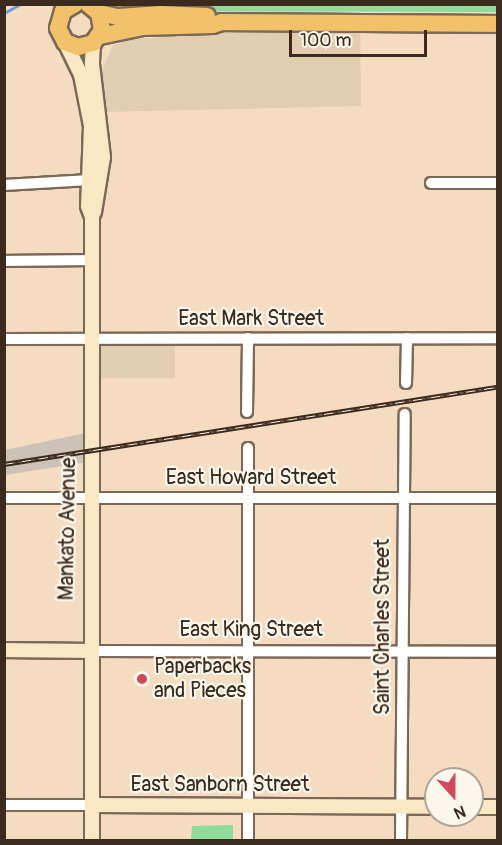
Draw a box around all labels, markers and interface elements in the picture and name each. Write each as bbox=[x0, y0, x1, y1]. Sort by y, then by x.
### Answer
scale bar bbox=[292, 18, 430, 56]
text: 100 m bbox=[300, 29, 352, 52]
street label: East Mark Street bbox=[178, 306, 324, 332]
street label: Mankato Avenue bbox=[54, 457, 82, 601]
street label: East Howard Street bbox=[166, 465, 336, 491]
street label: Saint Charles Street bbox=[370, 539, 396, 715]
street label: East King Street bbox=[179, 617, 323, 643]
place label: Paperbacks and Pieces bbox=[154, 654, 251, 704]
marker: Paperbacks and Pieces bbox=[135, 672, 149, 686]
north arrow bbox=[424, 767, 484, 827]
street label: East Sanborn Street bbox=[131, 772, 309, 798]
text: N bbox=[451, 801, 468, 823]

